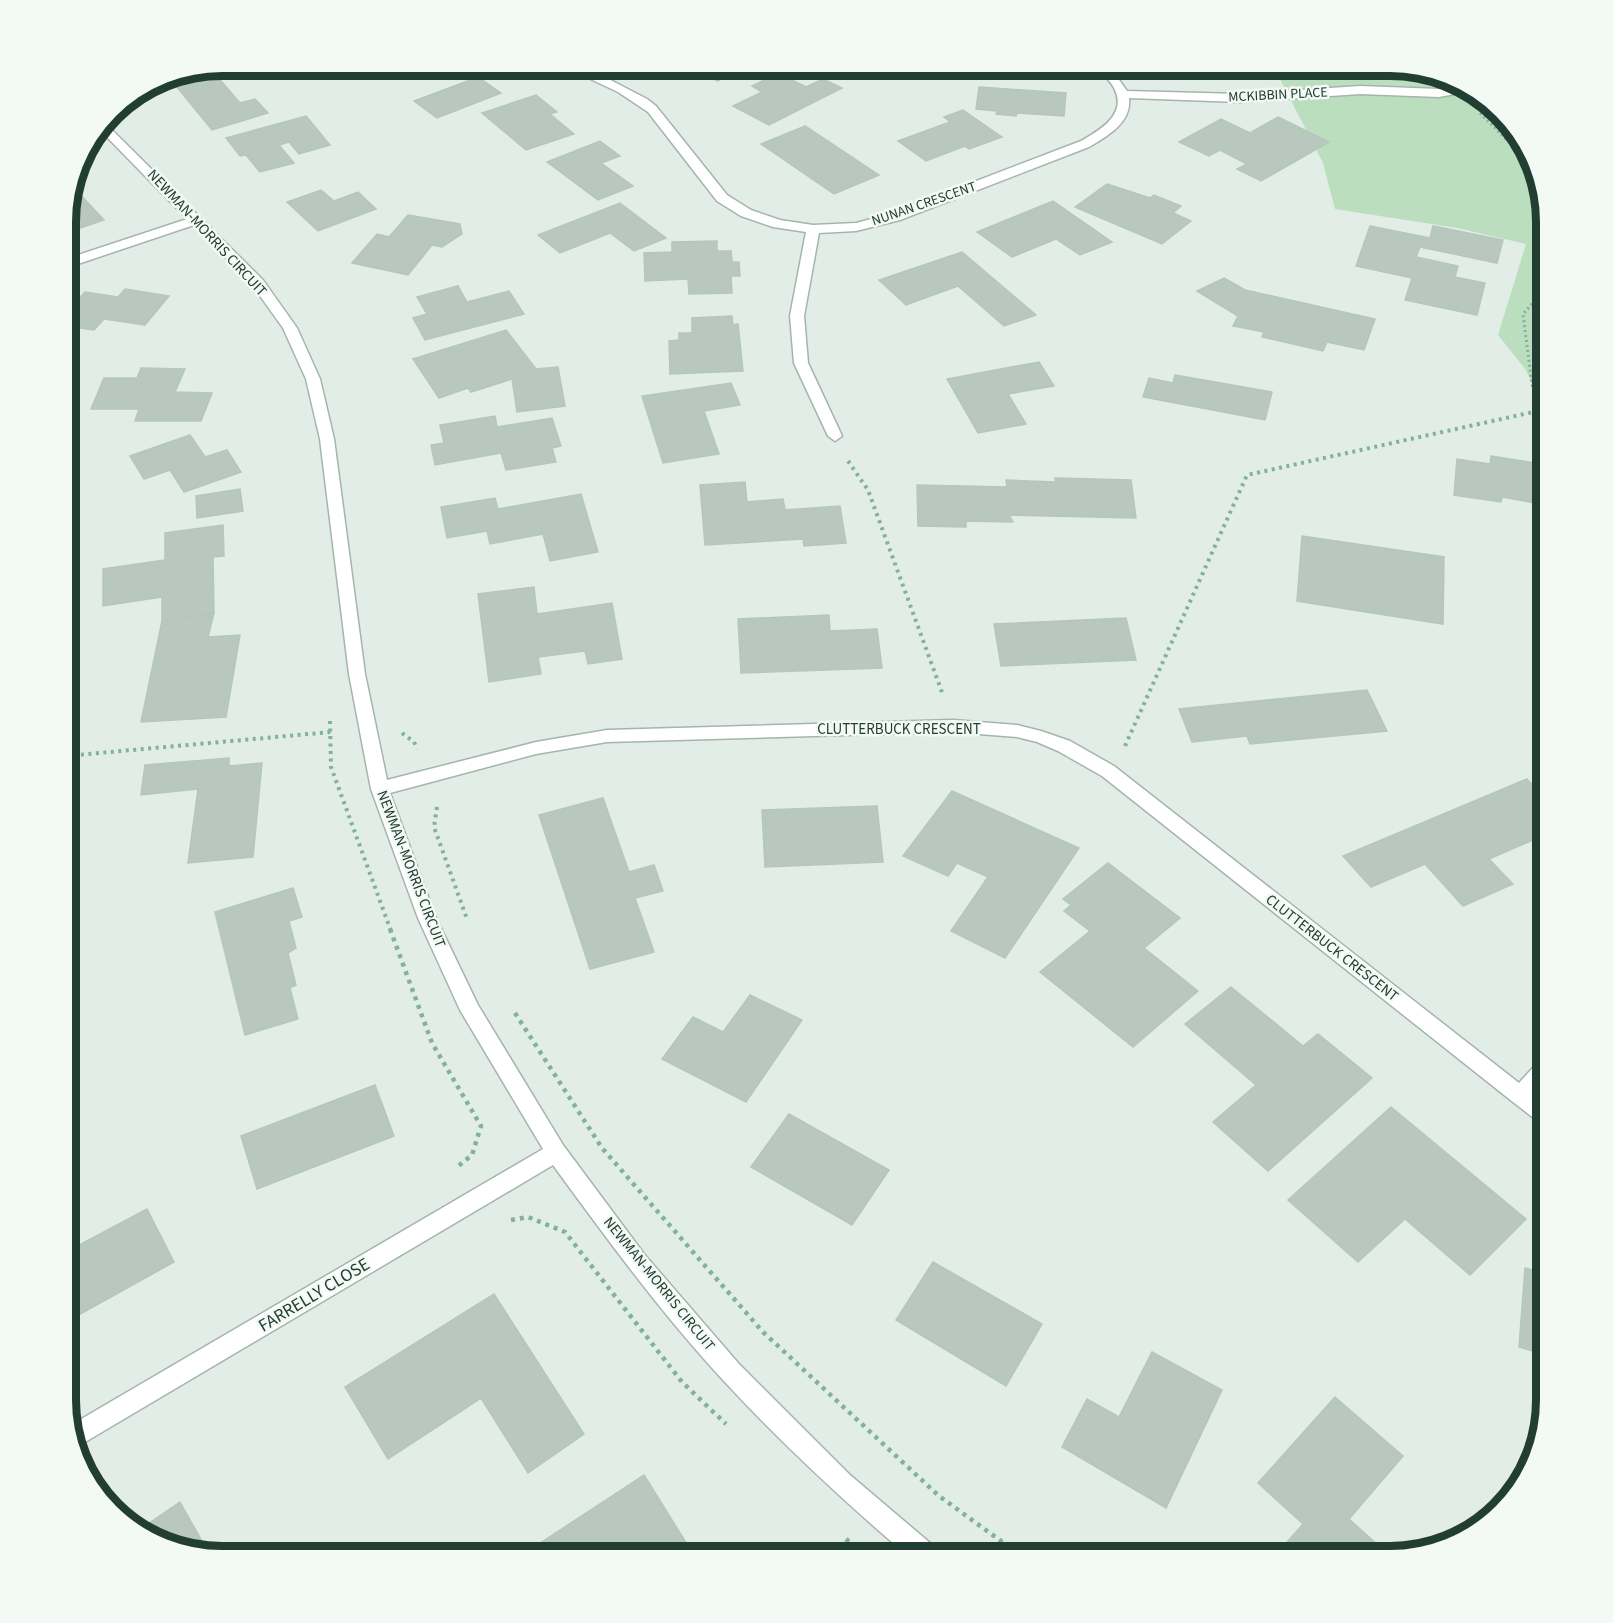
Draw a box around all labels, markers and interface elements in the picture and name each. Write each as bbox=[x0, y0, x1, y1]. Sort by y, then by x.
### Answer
street label: MCKIBBIN PLACE bbox=[1228, 82, 1328, 108]
street label: NEWMAN-MORRIS CIRCUIT bbox=[142, 165, 272, 301]
street label: NUNAN CRESCENT bbox=[869, 177, 979, 231]
street label: CLUTTERBUCK CRESCENT bbox=[817, 719, 981, 740]
street label: NEWMAN-MORRIS CIRCUIT bbox=[371, 787, 451, 951]
street label: CLUTTERBUCK CRESCENT bbox=[1261, 889, 1403, 1007]
street label: NEWMAN-MORRIS CIRCUIT bbox=[598, 1213, 720, 1355]
street label: FARRELLY CLOSE bbox=[254, 1252, 374, 1338]

